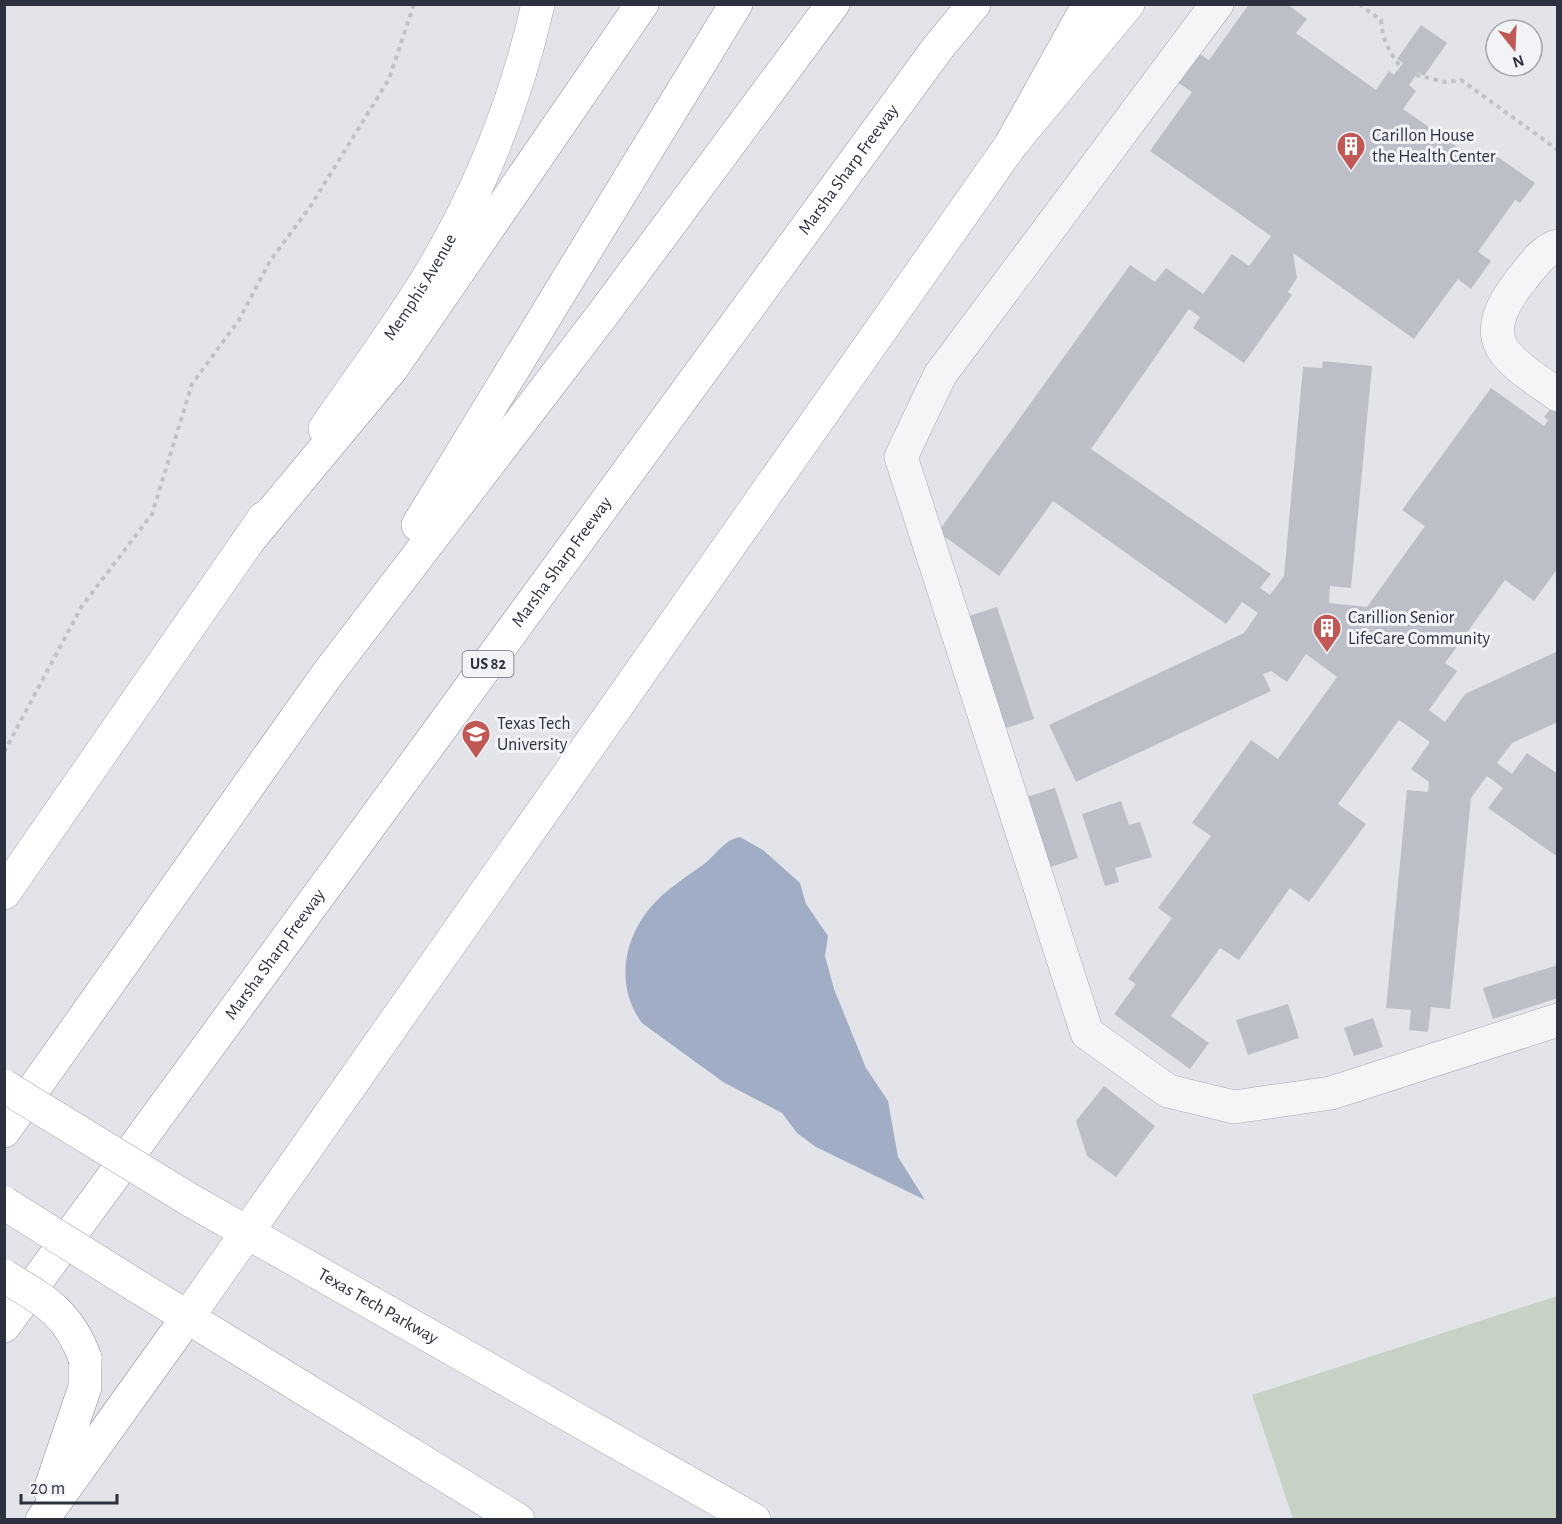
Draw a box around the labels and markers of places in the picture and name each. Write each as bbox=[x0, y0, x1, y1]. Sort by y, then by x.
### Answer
place label: Carillon House the Health Center bbox=[1372, 127, 1496, 166]
building icon: Carillon House the Health Center bbox=[1335, 130, 1367, 172]
place label: Carillion Senior LifeCare Community bbox=[1348, 609, 1490, 648]
building icon: Carillion Senior LifeCare Community bbox=[1311, 612, 1343, 654]
place label: Texas Tech University bbox=[497, 715, 571, 754]
school or university icon: Texas Tech University bbox=[460, 718, 492, 760]

